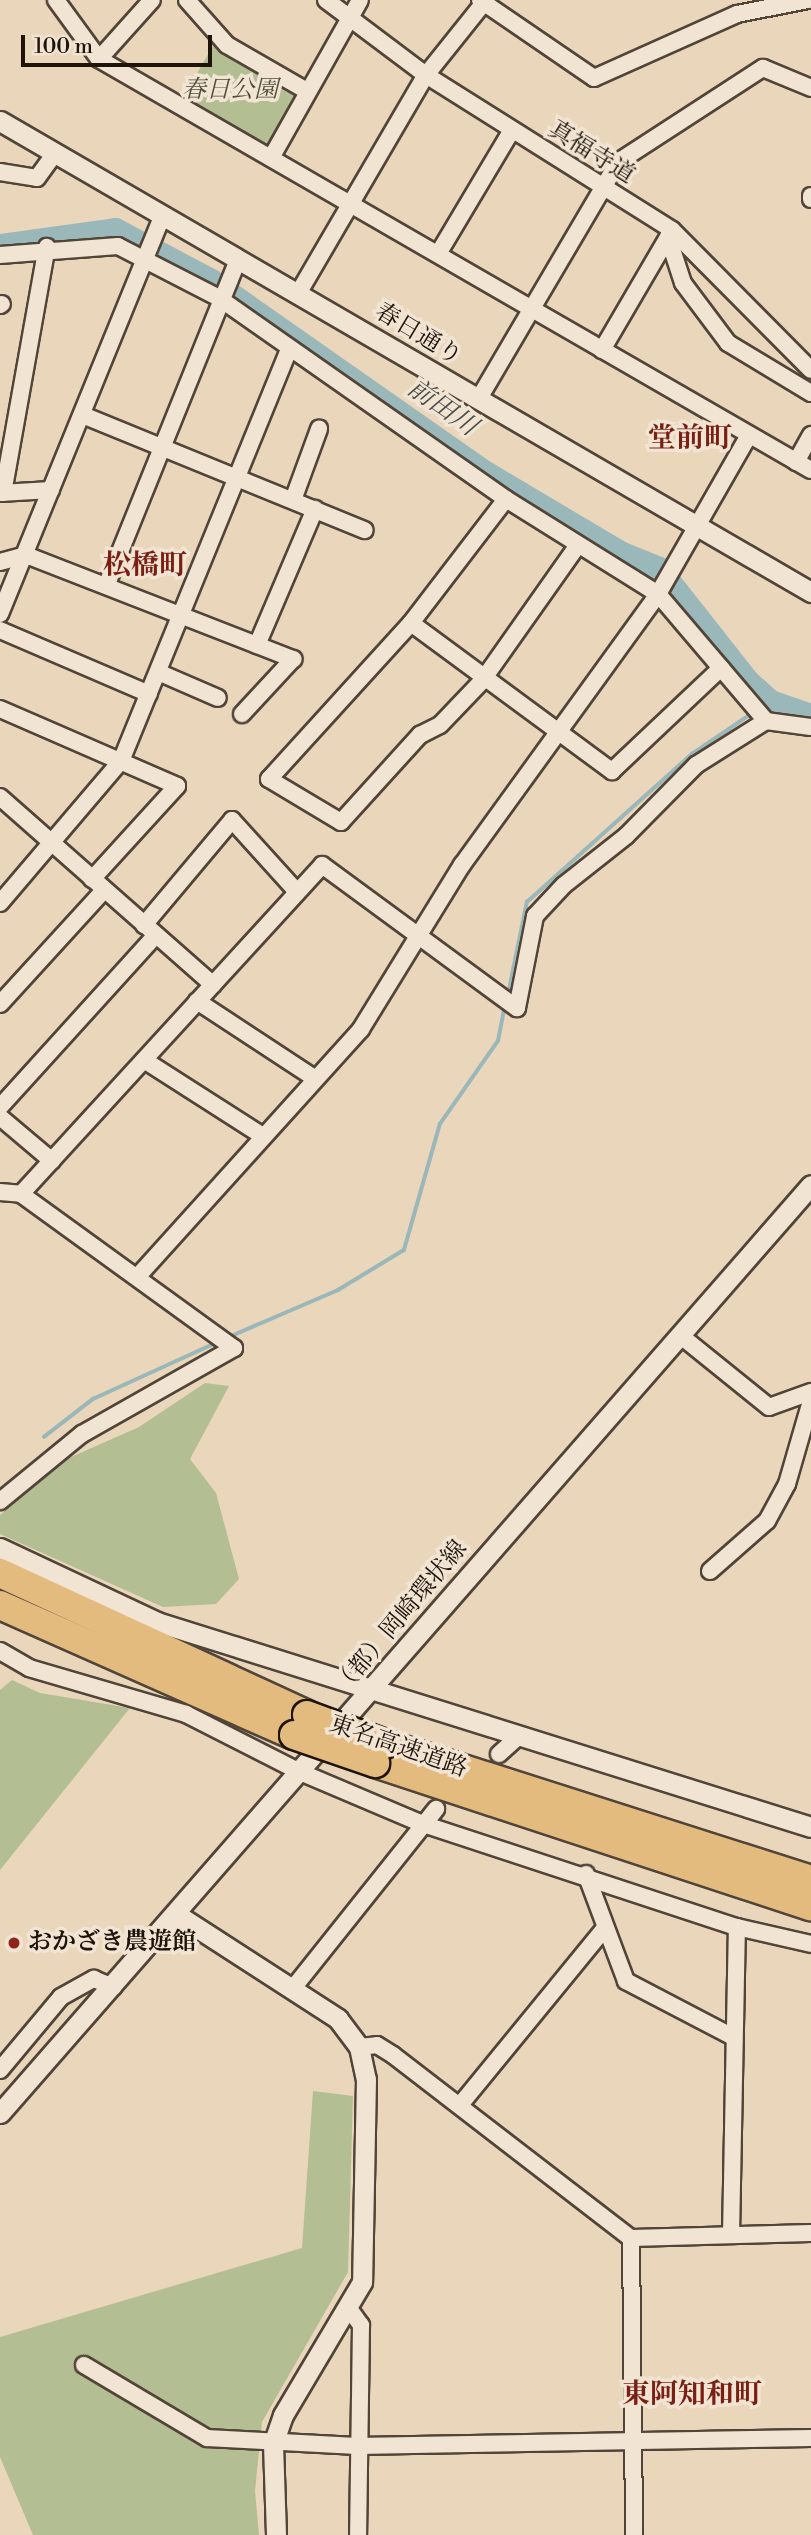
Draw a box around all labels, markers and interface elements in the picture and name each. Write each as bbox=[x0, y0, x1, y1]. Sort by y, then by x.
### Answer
scale bar bbox=[24, 21, 215, 65]
text: 100 m bbox=[34, 34, 93, 60]
park label: 春日公園 bbox=[182, 77, 278, 105]
street label: 真福寺道 bbox=[543, 115, 639, 191]
street label: 春日通り bbox=[369, 298, 467, 372]
water label: 前田川 bbox=[401, 373, 483, 443]
district label: 堂前町 bbox=[648, 422, 732, 456]
district label: 松橋町 bbox=[103, 549, 187, 583]
street label: （都）岡崎環状線 bbox=[328, 1535, 474, 1701]
street label: 東名高速道路 bbox=[325, 1710, 471, 1784]
place label: おかざき農遊館 bbox=[28, 1929, 196, 1957]
marker: おかざき農遊館 bbox=[6, 1935, 22, 1951]
district label: 東阿知和町 bbox=[622, 2378, 762, 2412]

